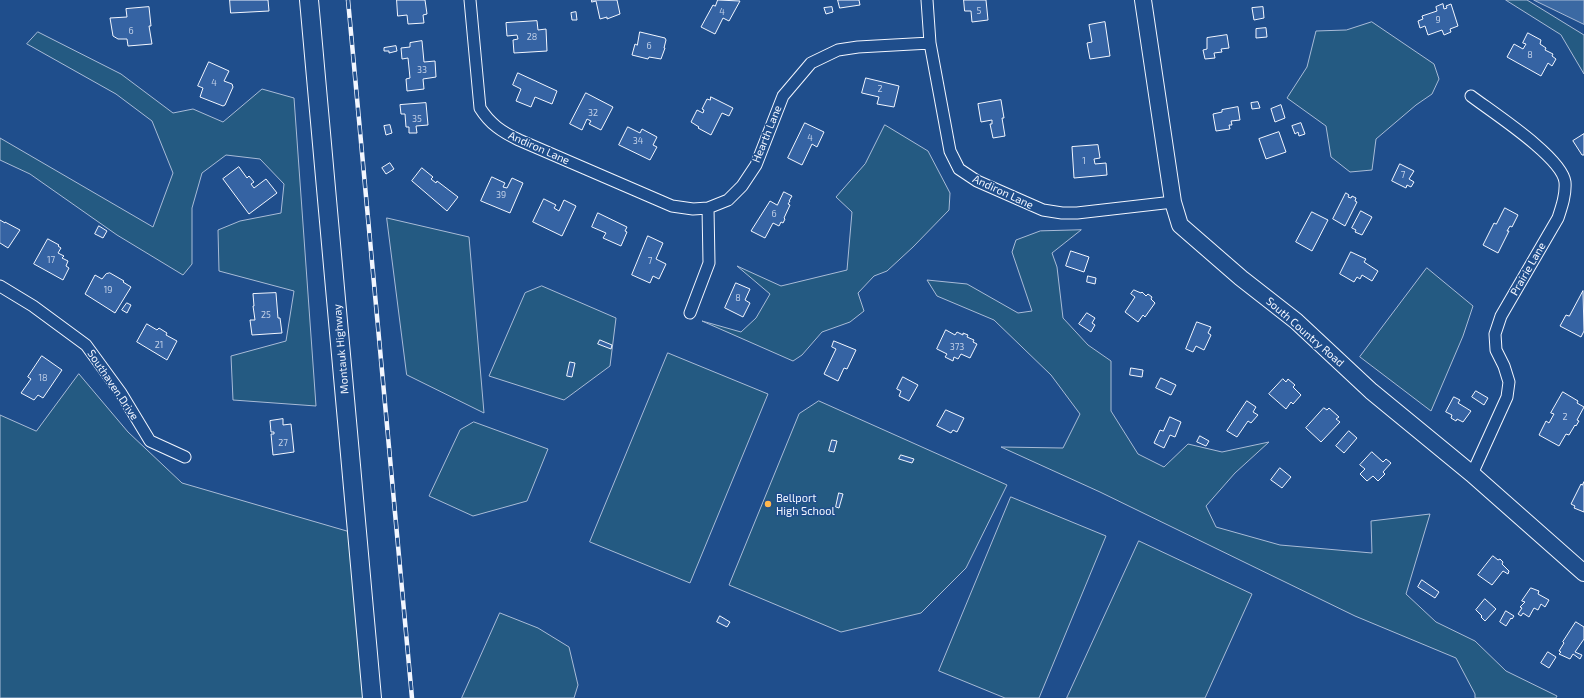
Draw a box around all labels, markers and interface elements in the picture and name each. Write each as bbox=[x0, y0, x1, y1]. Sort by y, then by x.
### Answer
house number: 5 bbox=[977, 6, 981, 16]
house number: 4 bbox=[719, 7, 725, 17]
house number: 9 bbox=[1435, 15, 1441, 25]
house number: 6 bbox=[128, 26, 134, 36]
house number: 28 bbox=[527, 32, 537, 42]
house number: 6 bbox=[646, 41, 652, 51]
house number: 8 bbox=[1527, 50, 1533, 60]
house number: 33 bbox=[417, 65, 427, 75]
house number: 4 bbox=[211, 78, 217, 88]
house number: 2 bbox=[877, 84, 883, 94]
street label: Hearth Lane bbox=[750, 103, 784, 165]
house number: 32 bbox=[588, 108, 598, 118]
house number: 35 bbox=[412, 114, 422, 124]
street label: Andiron Lane bbox=[506, 129, 572, 167]
house number: 4 bbox=[807, 133, 813, 143]
house number: 34 bbox=[633, 136, 643, 146]
house number: 1 bbox=[1082, 156, 1086, 166]
house number: 7 bbox=[1401, 170, 1405, 180]
street label: Andiron Lane bbox=[970, 172, 1036, 212]
house number: 39 bbox=[496, 190, 506, 200]
house number: 6 bbox=[771, 209, 777, 219]
street label: Prairie Lane bbox=[1507, 240, 1549, 298]
house number: 17 bbox=[47, 255, 55, 265]
house number: 7 bbox=[648, 256, 652, 266]
house number: 19 bbox=[104, 285, 112, 295]
house number: 8 bbox=[735, 293, 741, 303]
street label: South Country Road bbox=[1263, 295, 1347, 369]
street label: Montauk Highway bbox=[330, 303, 352, 395]
house number: 25 bbox=[261, 310, 271, 320]
house number: 21 bbox=[155, 340, 163, 350]
house number: 373 bbox=[950, 342, 964, 352]
street label: Southaven Drive bbox=[85, 347, 141, 423]
house number: 18 bbox=[38, 373, 48, 383]
house number: 2 bbox=[1562, 412, 1568, 422]
house number: 27 bbox=[278, 438, 288, 448]
place label: Bellport High School bbox=[776, 491, 835, 517]
marker: Bellport High School bbox=[763, 499, 773, 509]

